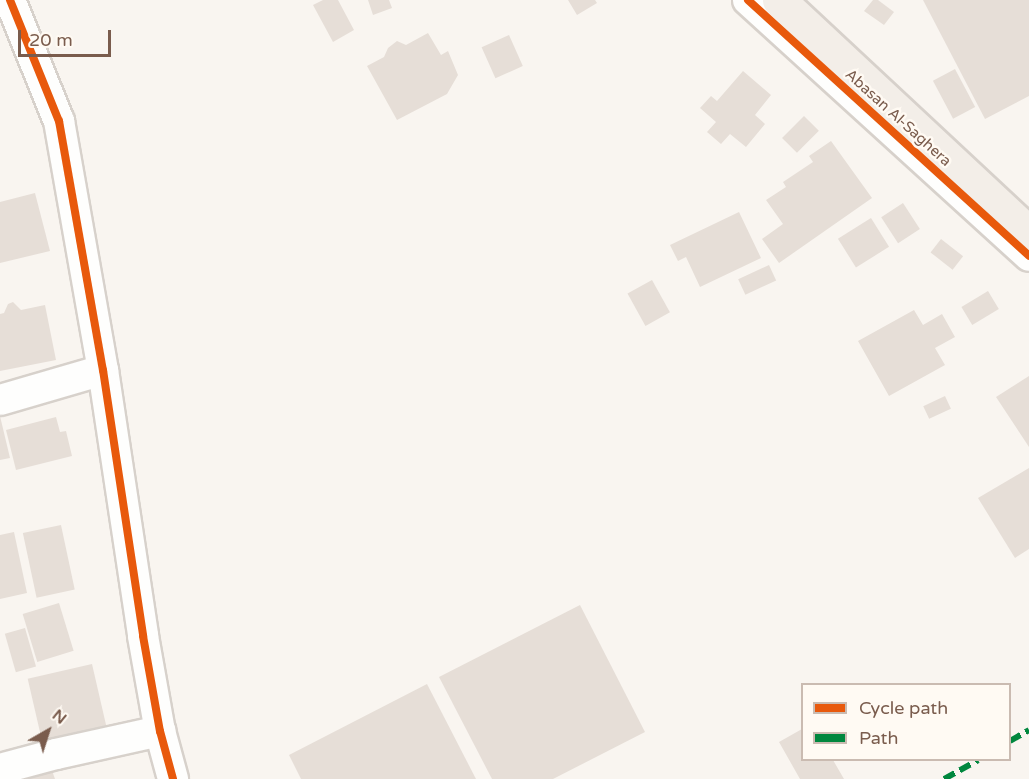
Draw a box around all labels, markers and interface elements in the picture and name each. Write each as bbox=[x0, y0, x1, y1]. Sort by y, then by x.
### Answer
scale bar bbox=[21, 18, 114, 56]
text: 20 m bbox=[29, 29, 73, 51]
street label: Abasan Al-Saghera bbox=[841, 66, 955, 170]
legend bbox=[801, 683, 1011, 761]
text: Cycle path bbox=[859, 697, 948, 719]
north arrow bbox=[18, 701, 78, 761]
text: N bbox=[48, 705, 71, 729]
text: Path bbox=[859, 727, 898, 749]

